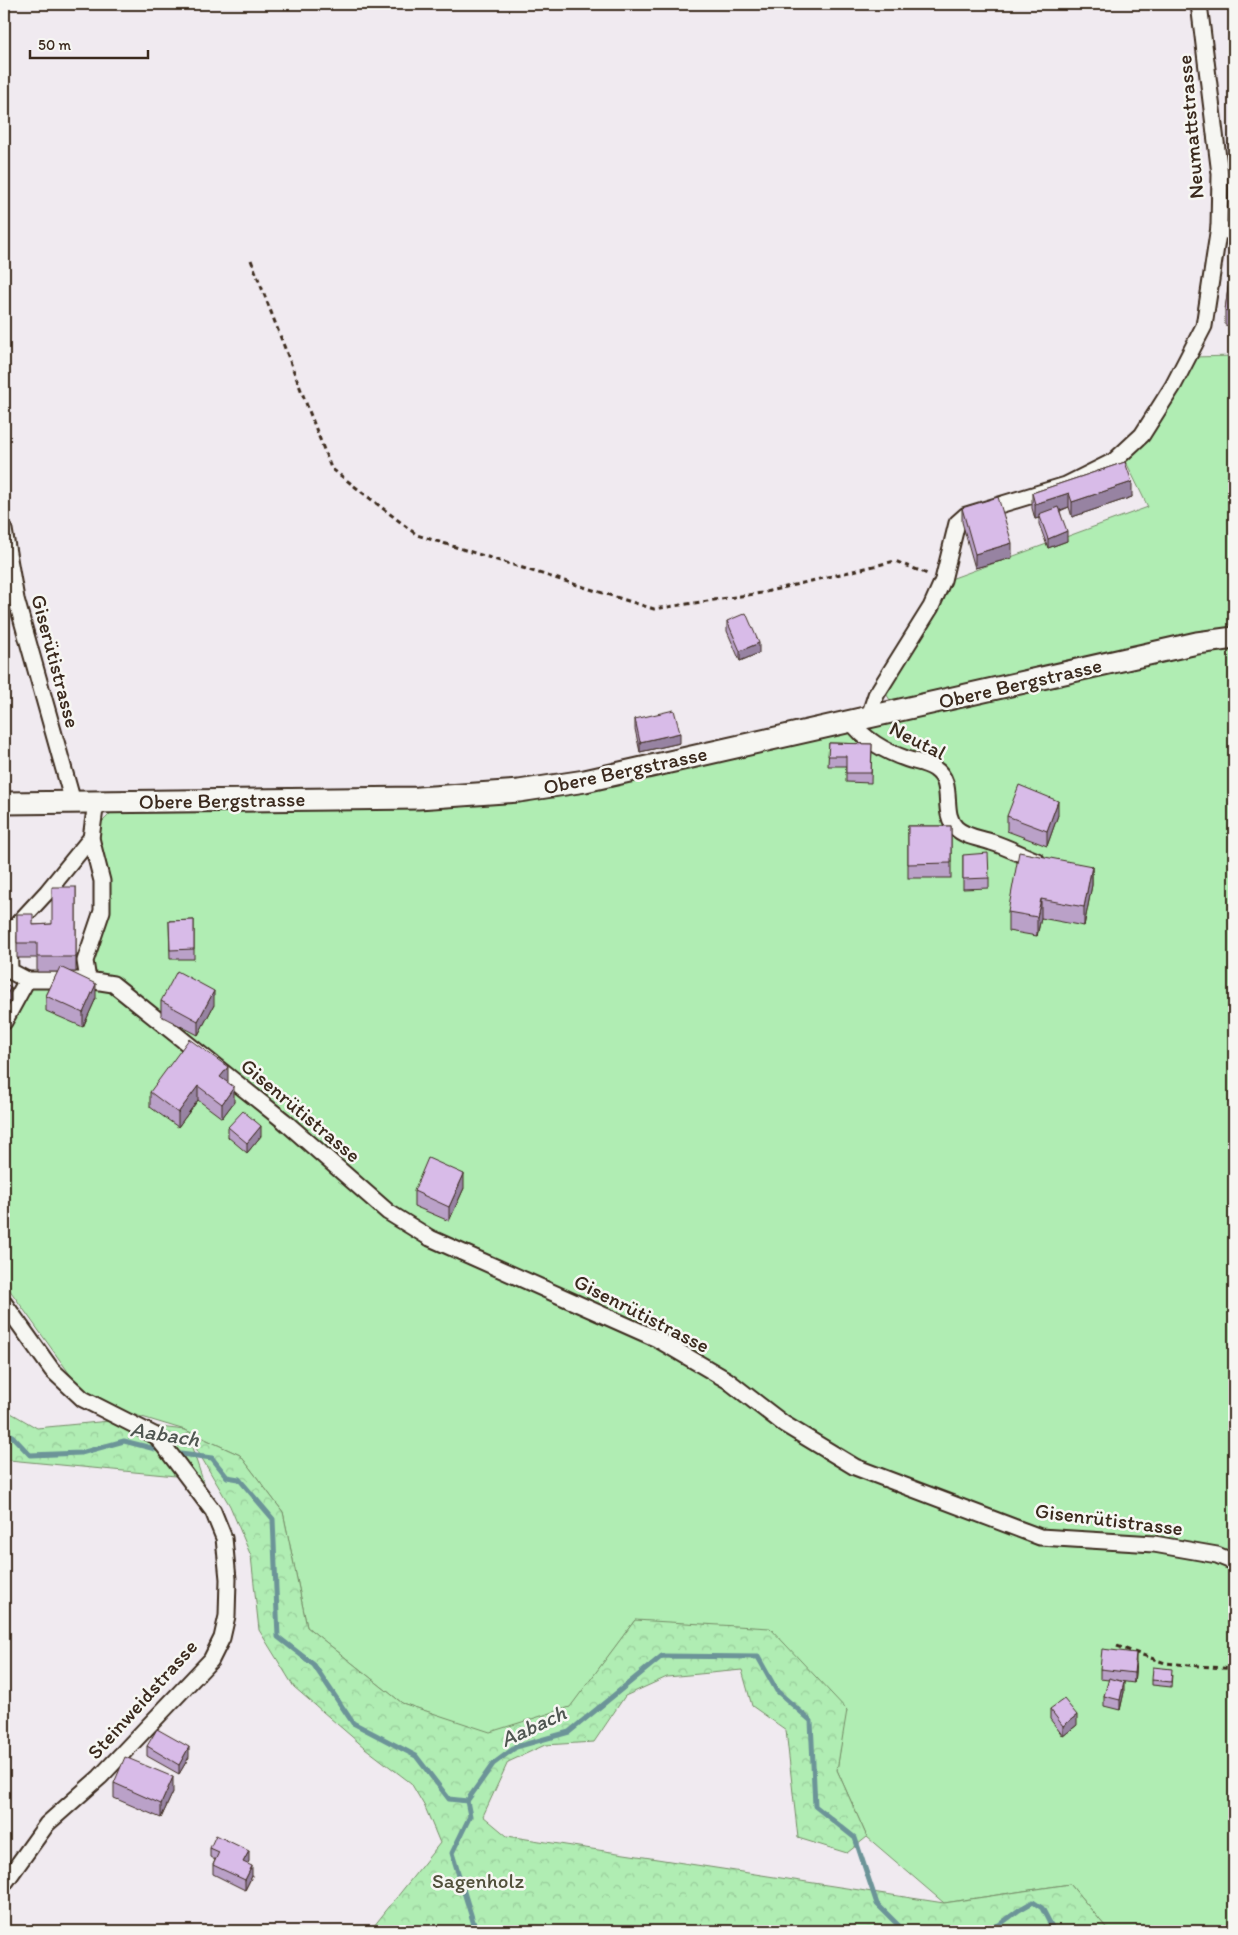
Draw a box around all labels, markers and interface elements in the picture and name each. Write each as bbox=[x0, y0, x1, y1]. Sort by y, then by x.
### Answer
scale bar bbox=[30, 28, 148, 60]
text: 50 m bbox=[38, 36, 71, 54]
street label: Neumattstrasse bbox=[1171, 54, 1209, 200]
street label: Giserütistrasse bbox=[26, 592, 86, 730]
street label: Obere Bergstrasse bbox=[936, 652, 1104, 714]
street label: Neutal bbox=[885, 715, 951, 765]
street label: Obere Bergstrasse bbox=[541, 740, 709, 800]
street label: Obere Bergstrasse bbox=[138, 786, 306, 814]
street label: Gisenrütistrasse bbox=[236, 1053, 366, 1167]
street label: Gisenrütistrasse bbox=[570, 1268, 714, 1358]
water label: Aabach bbox=[129, 1415, 202, 1453]
street label: Gisenrütistrasse bbox=[1034, 1498, 1184, 1540]
street label: Steinweidstrasse bbox=[82, 1634, 202, 1764]
water label: Aabach bbox=[496, 1699, 570, 1753]
park label: Sagenholz bbox=[432, 1868, 524, 1893]

